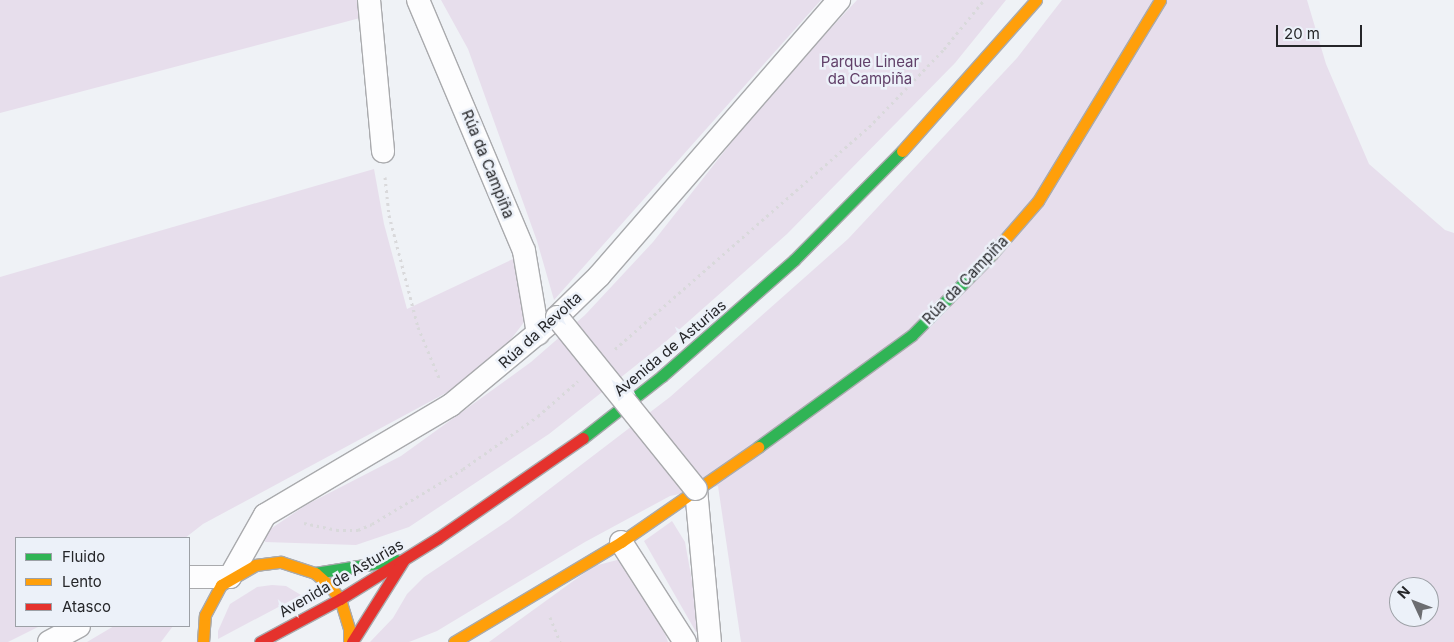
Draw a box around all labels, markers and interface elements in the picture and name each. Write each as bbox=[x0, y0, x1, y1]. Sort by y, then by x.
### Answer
scale bar bbox=[1279, 15, 1365, 47]
text: 20 m bbox=[1284, 24, 1320, 43]
park label: Parque Linear da Campiña bbox=[821, 52, 919, 87]
street label: Rúa da Campiña bbox=[458, 107, 518, 221]
street label: Rúa da Campiña bbox=[918, 232, 1012, 328]
street label: Rúa da Revolta bbox=[495, 288, 585, 372]
street label: Avenida de Asturias bbox=[610, 296, 730, 400]
street label: Avenida de Asturias bbox=[276, 535, 406, 621]
legend bbox=[15, 537, 190, 627]
text: Fluido bbox=[62, 547, 105, 566]
text: Lento bbox=[62, 572, 102, 591]
north arrow bbox=[1389, 577, 1439, 627]
text: N bbox=[1394, 582, 1413, 602]
text: Atasco bbox=[62, 597, 111, 616]

